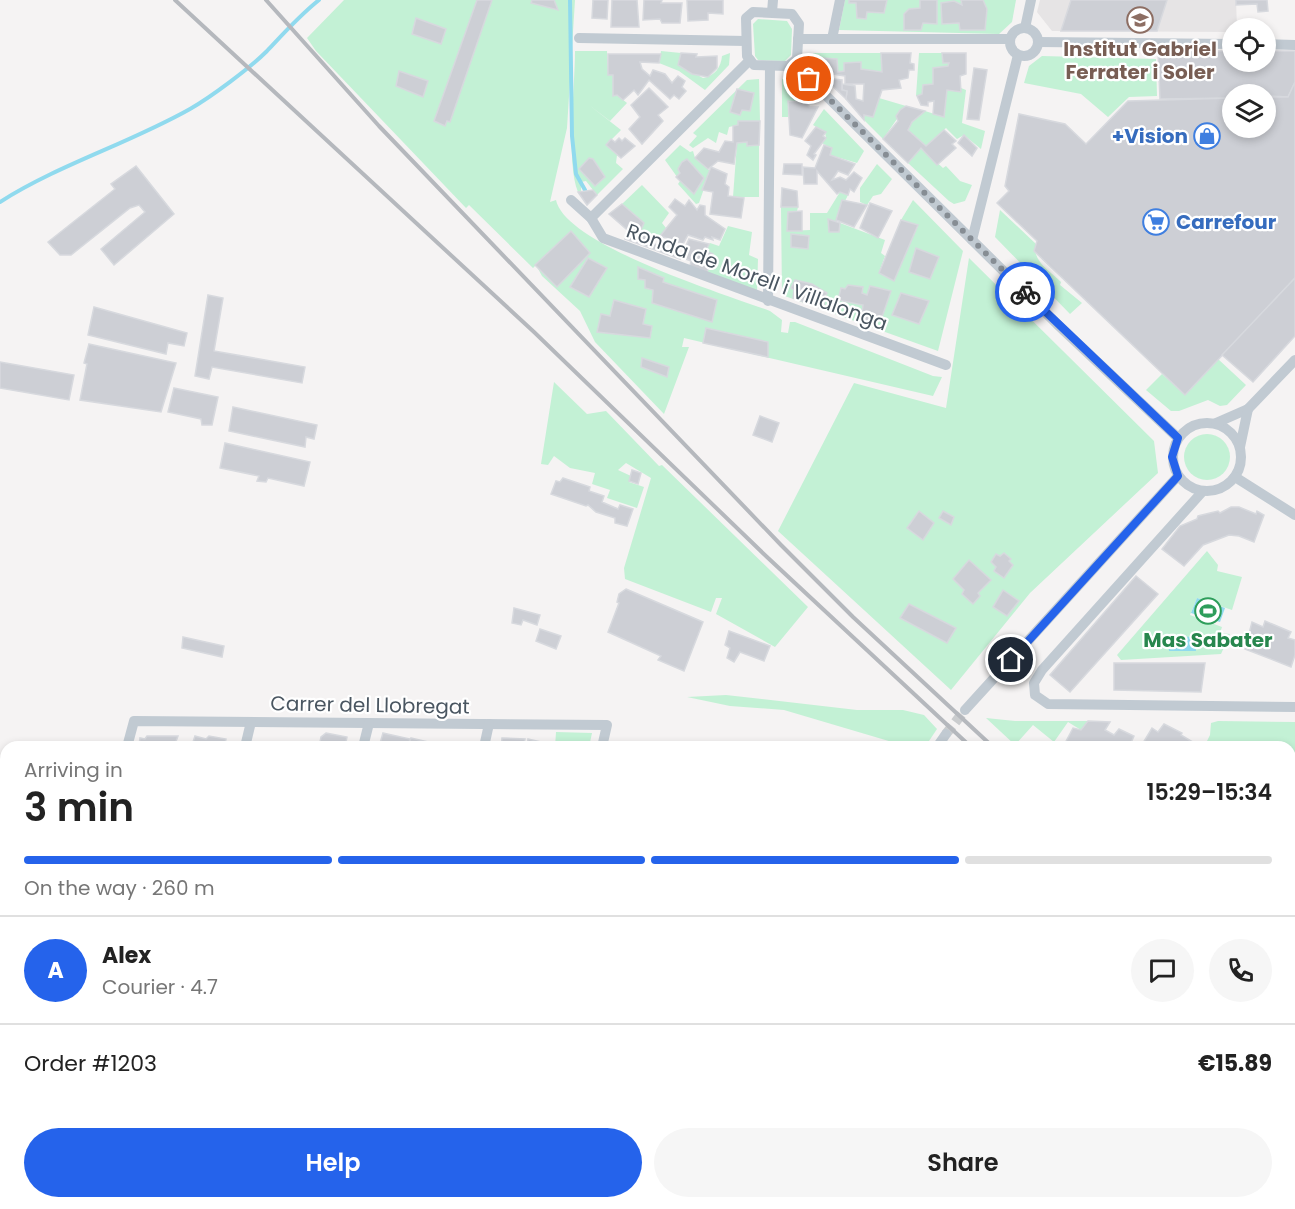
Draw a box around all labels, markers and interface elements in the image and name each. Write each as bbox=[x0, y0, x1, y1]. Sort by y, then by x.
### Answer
school or university icon: Institut Gabriel Ferrater i Soler bbox=[1125, 5, 1155, 35]
map controls bbox=[1222, 18, 1276, 138]
button: locate bbox=[1222, 18, 1276, 72]
place label: Institut Gabriel Ferrater i Soler bbox=[1063, 35, 1217, 86]
pin bbox=[783, 53, 834, 104]
icon: bag bbox=[792, 62, 825, 95]
button: layers bbox=[1222, 84, 1276, 138]
shop icon: +Vision bbox=[1192, 121, 1222, 151]
place label: +Vision bbox=[1112, 122, 1188, 150]
supermarket icon: Carrefour bbox=[1141, 207, 1171, 237]
place label: Carrefour bbox=[1176, 208, 1277, 236]
street label: Ronda de Morell i Villalonga bbox=[622, 217, 892, 337]
courier bbox=[995, 262, 1055, 322]
icon: bike bbox=[1009, 276, 1042, 309]
sports icon: Mas Sabater bbox=[1193, 596, 1223, 626]
place label: Mas Sabater bbox=[1143, 626, 1273, 654]
pin bbox=[985, 634, 1036, 685]
icon: home bbox=[994, 643, 1027, 676]
street label: Carrer del Llobregat bbox=[270, 689, 470, 721]
text: Arriving in bbox=[24, 756, 123, 784]
text: 15:29–15:34 bbox=[1147, 777, 1272, 808]
text: 3 min bbox=[24, 780, 134, 835]
text: On the way · 260 m bbox=[24, 874, 214, 902]
button: chat bbox=[1131, 939, 1194, 1002]
button: phone bbox=[1209, 939, 1272, 1002]
text: Alex bbox=[102, 940, 151, 971]
text: A bbox=[47, 955, 64, 986]
text: Courier · 4.7 bbox=[102, 973, 218, 1001]
text: Order #1203 bbox=[24, 1048, 157, 1079]
text: €15.89 bbox=[1198, 1048, 1272, 1079]
button: Help bbox=[24, 1128, 642, 1197]
button: Share bbox=[654, 1128, 1272, 1197]

